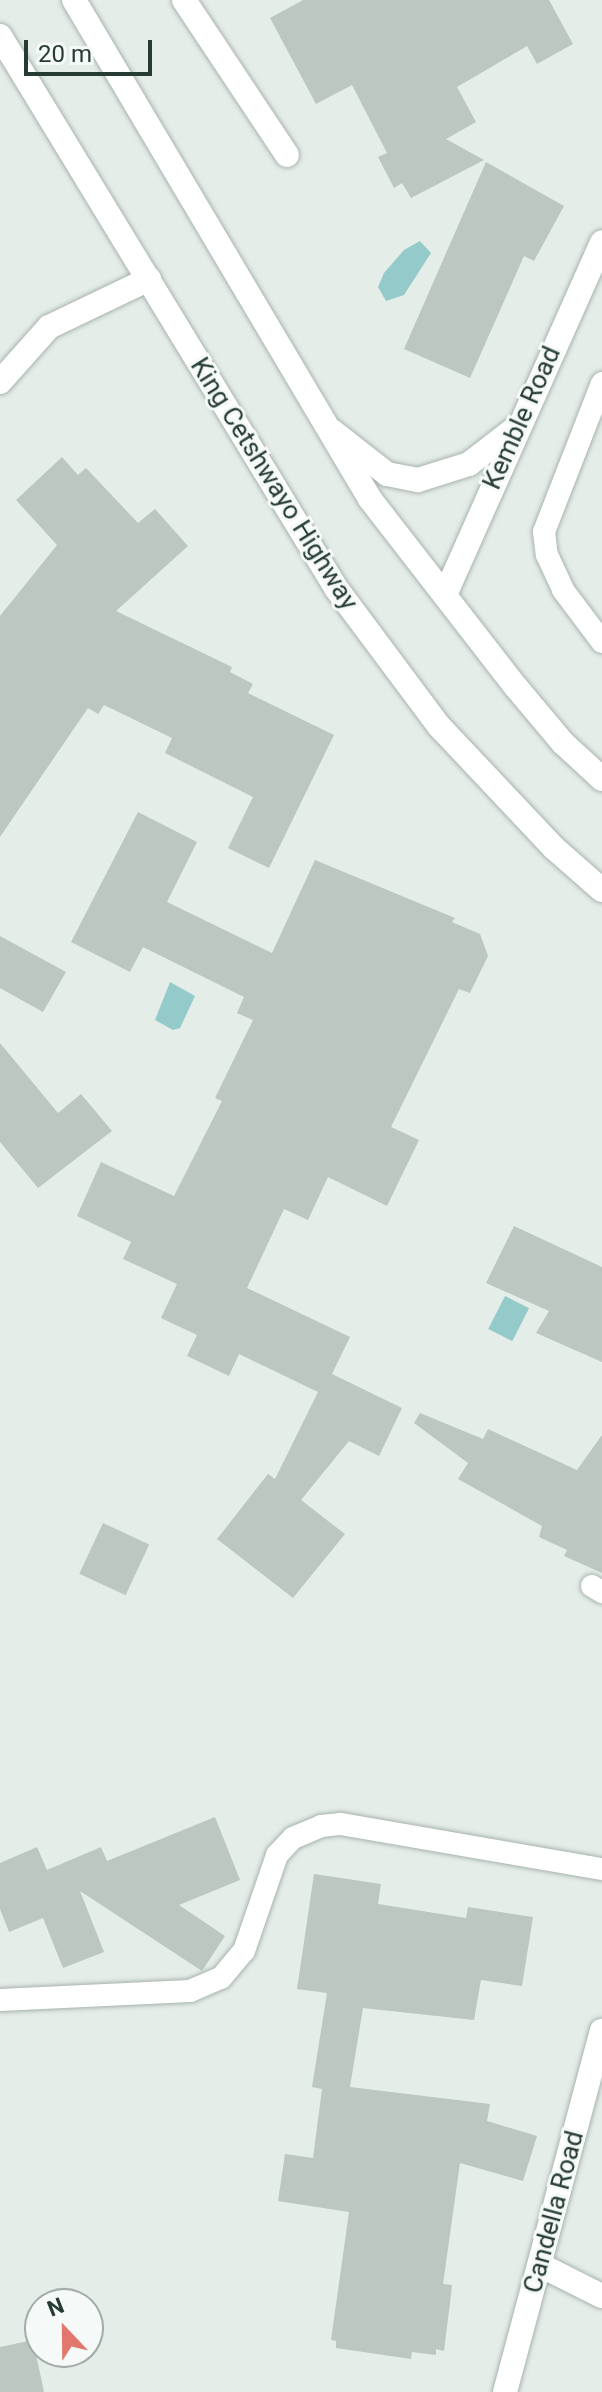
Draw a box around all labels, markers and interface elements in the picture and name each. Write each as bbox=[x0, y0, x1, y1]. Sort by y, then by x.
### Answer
scale bar bbox=[28, 24, 156, 74]
text: 20 m bbox=[38, 40, 92, 68]
street label: Kemble Road bbox=[477, 342, 567, 494]
street label: King Cetshwayo Highway bbox=[184, 352, 364, 616]
street label: Candella Road bbox=[517, 2127, 591, 2297]
north arrow bbox=[24, 2288, 104, 2368]
text: N bbox=[44, 2293, 67, 2322]

